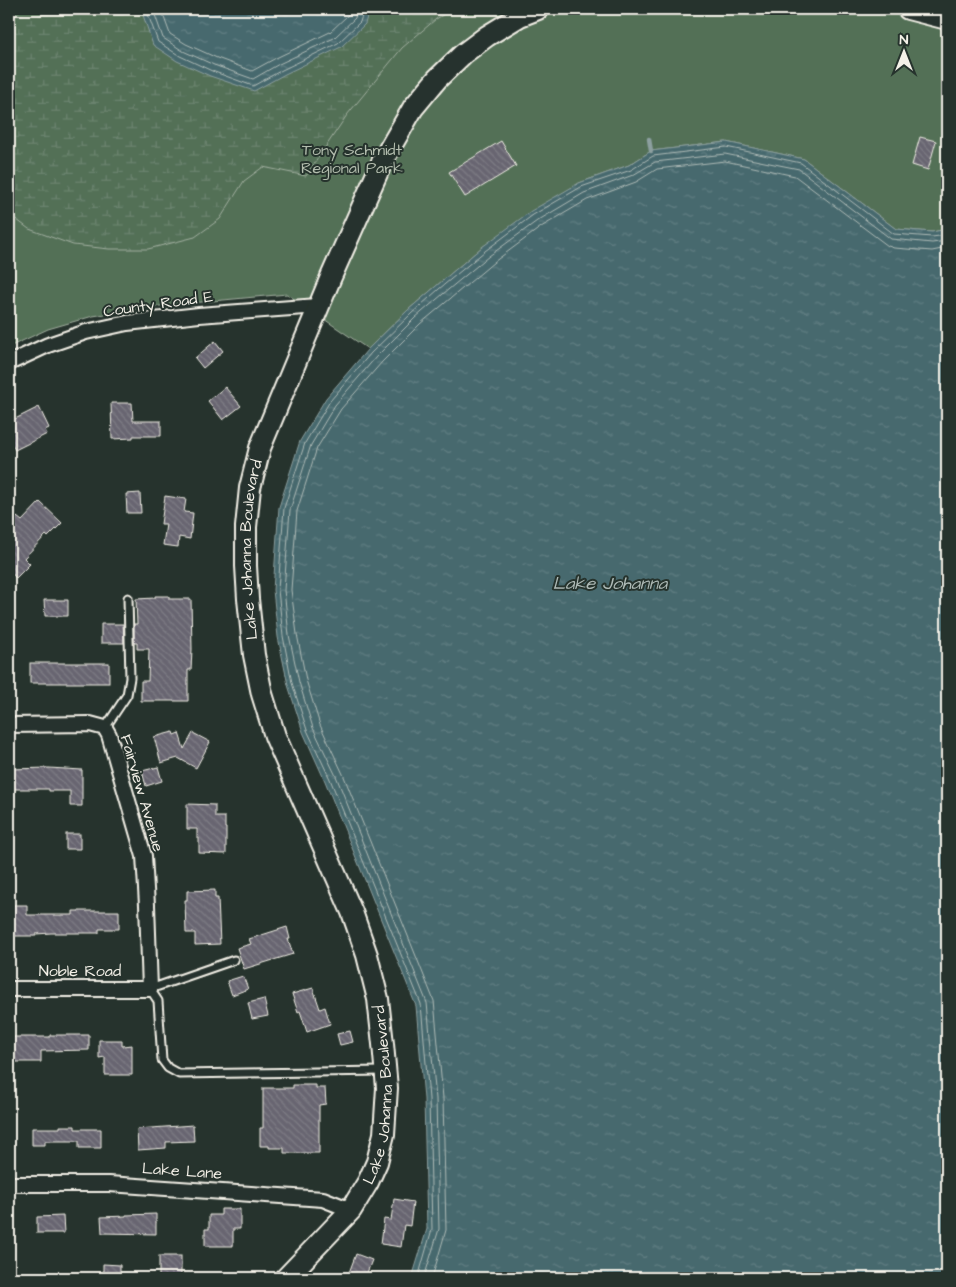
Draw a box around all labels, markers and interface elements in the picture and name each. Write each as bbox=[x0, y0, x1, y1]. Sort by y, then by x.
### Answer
north arrow bbox=[878, 28, 928, 78]
text: N bbox=[900, 30, 909, 50]
park label: Tony Schmidt Regional Park bbox=[301, 139, 403, 180]
street label: County Road E bbox=[102, 285, 215, 324]
street label: Lake Johanna Boulevard bbox=[235, 457, 268, 641]
water label: Lake Johanna bbox=[553, 571, 668, 596]
street label: Fairview Avenue bbox=[115, 732, 169, 855]
street label: Noble Road bbox=[39, 960, 121, 982]
street label: Lake Johanna Boulevard bbox=[357, 1004, 398, 1188]
street label: Lake Lane bbox=[141, 1157, 223, 1185]

